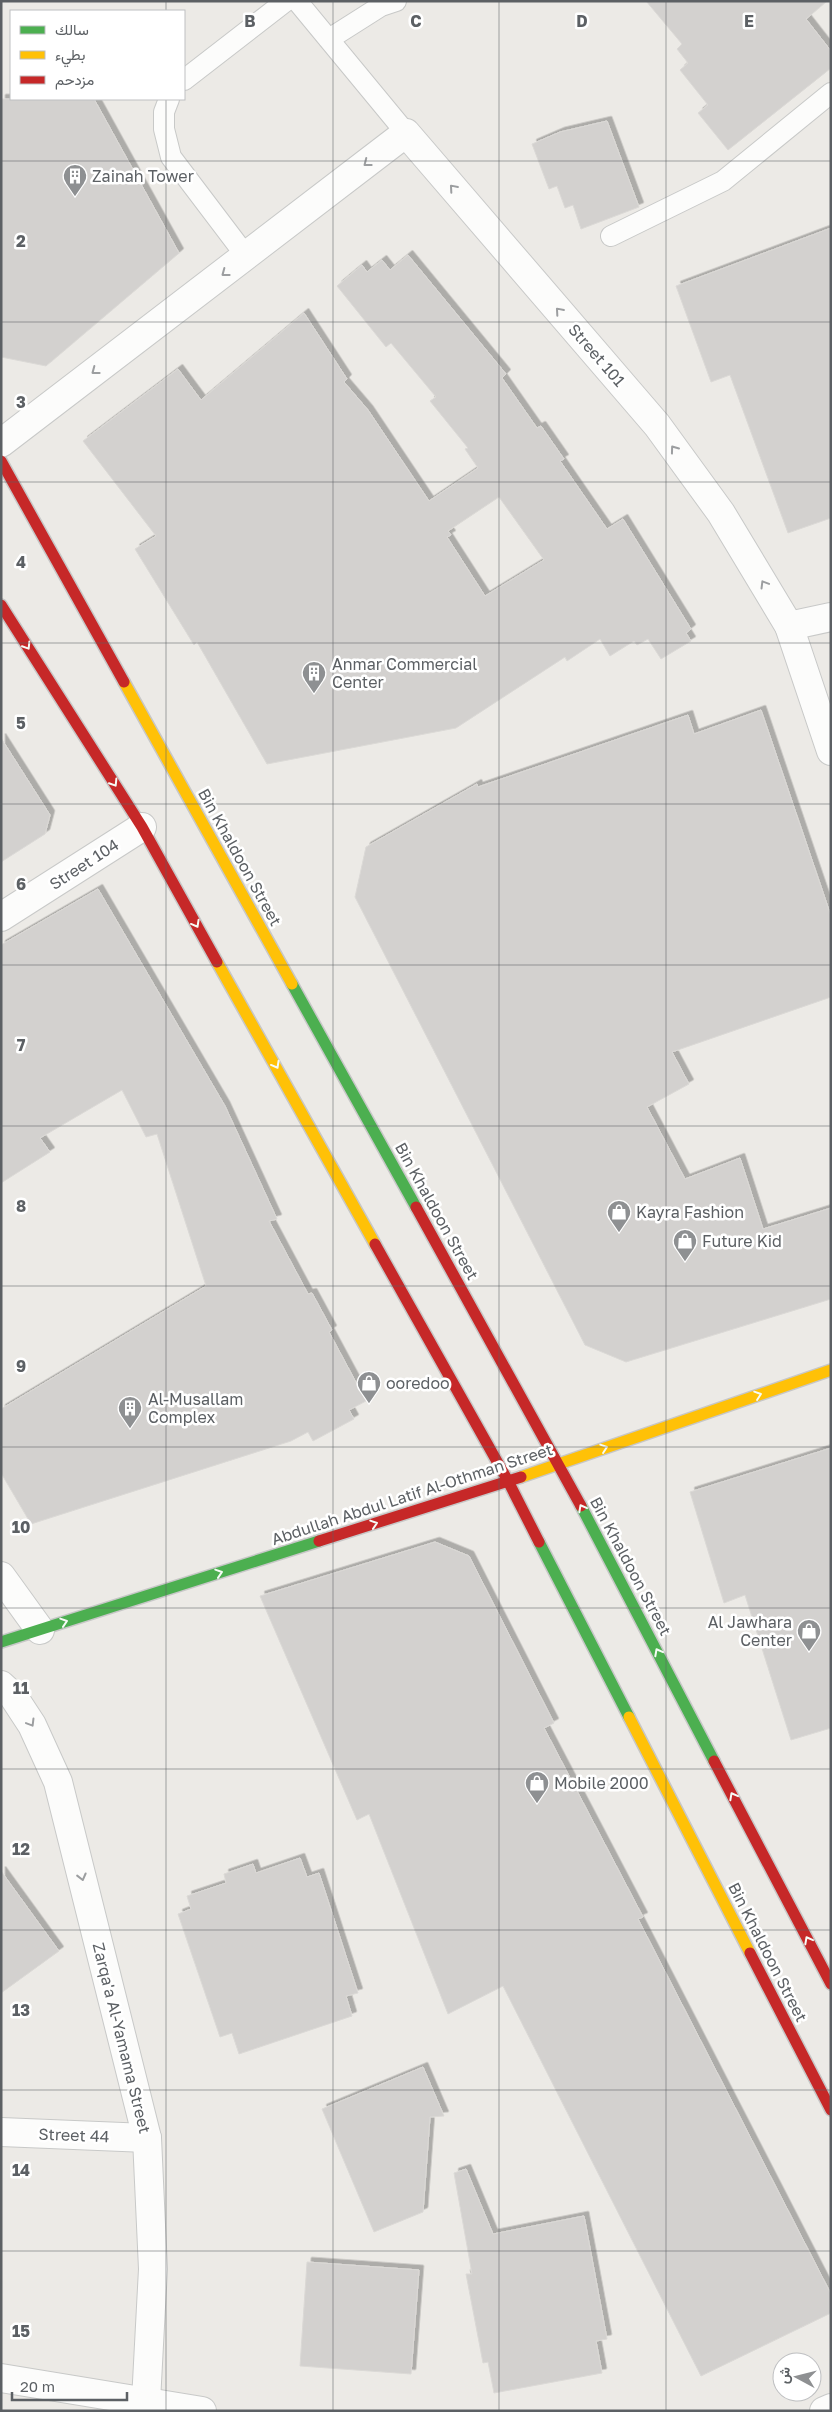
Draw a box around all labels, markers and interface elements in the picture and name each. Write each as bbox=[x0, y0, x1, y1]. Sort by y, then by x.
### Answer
legend bbox=[10, 10, 185, 100]
text: B bbox=[244, 11, 256, 31]
text: C bbox=[410, 11, 422, 31]
text: D bbox=[576, 11, 588, 31]
text: E bbox=[744, 11, 754, 31]
text: سالك bbox=[55, 20, 89, 38]
text: بطيء bbox=[55, 45, 85, 68]
text: مزدحم bbox=[55, 70, 94, 90]
one-way arrow bbox=[363, 157, 373, 166]
building icon: Zainah Tower bbox=[62, 163, 88, 197]
place label: Zainah Tower bbox=[92, 166, 194, 186]
one-way arrow bbox=[450, 184, 459, 193]
text: 2 bbox=[16, 231, 26, 251]
one-way arrow bbox=[222, 267, 231, 275]
one-way arrow bbox=[556, 308, 565, 317]
street label: Street 101 bbox=[564, 319, 630, 391]
one-way arrow bbox=[91, 365, 101, 374]
text: 3 bbox=[16, 392, 26, 412]
one-way arrow bbox=[671, 445, 680, 455]
text: 4 bbox=[16, 552, 26, 572]
one-way arrow bbox=[760, 581, 770, 590]
one-way arrow bbox=[21, 641, 31, 650]
place label: Anmar Commercial Center bbox=[332, 654, 477, 692]
building icon: Anmar Commercial Center bbox=[301, 660, 327, 694]
text: 5 bbox=[16, 713, 26, 733]
one-way arrow bbox=[108, 778, 118, 787]
street label: Bin Khaldoon Street bbox=[194, 785, 286, 929]
street label: Street 104 bbox=[46, 834, 122, 894]
text: 6 bbox=[16, 874, 26, 894]
one-way arrow bbox=[190, 918, 200, 927]
text: 7 bbox=[17, 1035, 26, 1055]
one-way arrow bbox=[269, 1060, 279, 1069]
street label: Bin Khaldoon Street bbox=[391, 1139, 483, 1283]
text: 8 bbox=[16, 1196, 26, 1216]
shop icon: Kayra Fashion bbox=[606, 1199, 632, 1233]
place label: Kayra Fashion bbox=[636, 1202, 744, 1222]
shop icon: Future Kid bbox=[672, 1228, 698, 1262]
place label: Future Kid bbox=[702, 1231, 782, 1251]
text: 9 bbox=[16, 1356, 26, 1376]
shop icon: ooredoo bbox=[356, 1370, 382, 1404]
place label: ooredoo bbox=[386, 1373, 450, 1393]
place label: Al-Musallam Complex bbox=[148, 1389, 243, 1427]
one-way arrow bbox=[753, 1391, 761, 1401]
building icon: Al-Musallam Complex bbox=[117, 1395, 143, 1429]
street label: Abdullah Abdul Latif Al-Othman Street bbox=[269, 1439, 555, 1549]
one-way arrow bbox=[599, 1444, 608, 1454]
street label: Bin Khaldoon Street bbox=[586, 1493, 676, 1639]
one-way arrow bbox=[579, 1504, 589, 1513]
text: 10 bbox=[12, 1517, 30, 1537]
one-way arrow bbox=[370, 1519, 378, 1529]
one-way arrow bbox=[215, 1568, 223, 1578]
place label: Al Jawhara Center bbox=[708, 1612, 792, 1650]
one-way arrow bbox=[60, 1618, 68, 1628]
shop icon: Al Jawhara Center bbox=[796, 1618, 822, 1652]
one-way arrow bbox=[654, 1649, 664, 1658]
text: 11 bbox=[13, 1678, 29, 1698]
one-way arrow bbox=[24, 1718, 34, 1727]
shop icon: Mobile 2000 bbox=[524, 1770, 550, 1804]
place label: Mobile 2000 bbox=[554, 1773, 649, 1793]
one-way arrow bbox=[729, 1793, 739, 1802]
text: 12 bbox=[12, 1839, 30, 1859]
one-way arrow bbox=[76, 1873, 87, 1882]
street label: Bin Khaldoon Street bbox=[724, 1879, 812, 2025]
one-way arrow bbox=[804, 1937, 814, 1946]
street label: Zarqa'a Al-Yamama Street bbox=[89, 1940, 155, 2136]
text: 13 bbox=[12, 2000, 30, 2020]
street label: Street 44 bbox=[38, 2124, 110, 2146]
text: 14 bbox=[12, 2160, 30, 2180]
text: 15 bbox=[12, 2321, 30, 2341]
north arrow bbox=[772, 2352, 822, 2402]
text: ش bbox=[774, 2366, 794, 2385]
scale bar bbox=[12, 2370, 128, 2402]
text: 20 m bbox=[20, 2377, 55, 2395]

